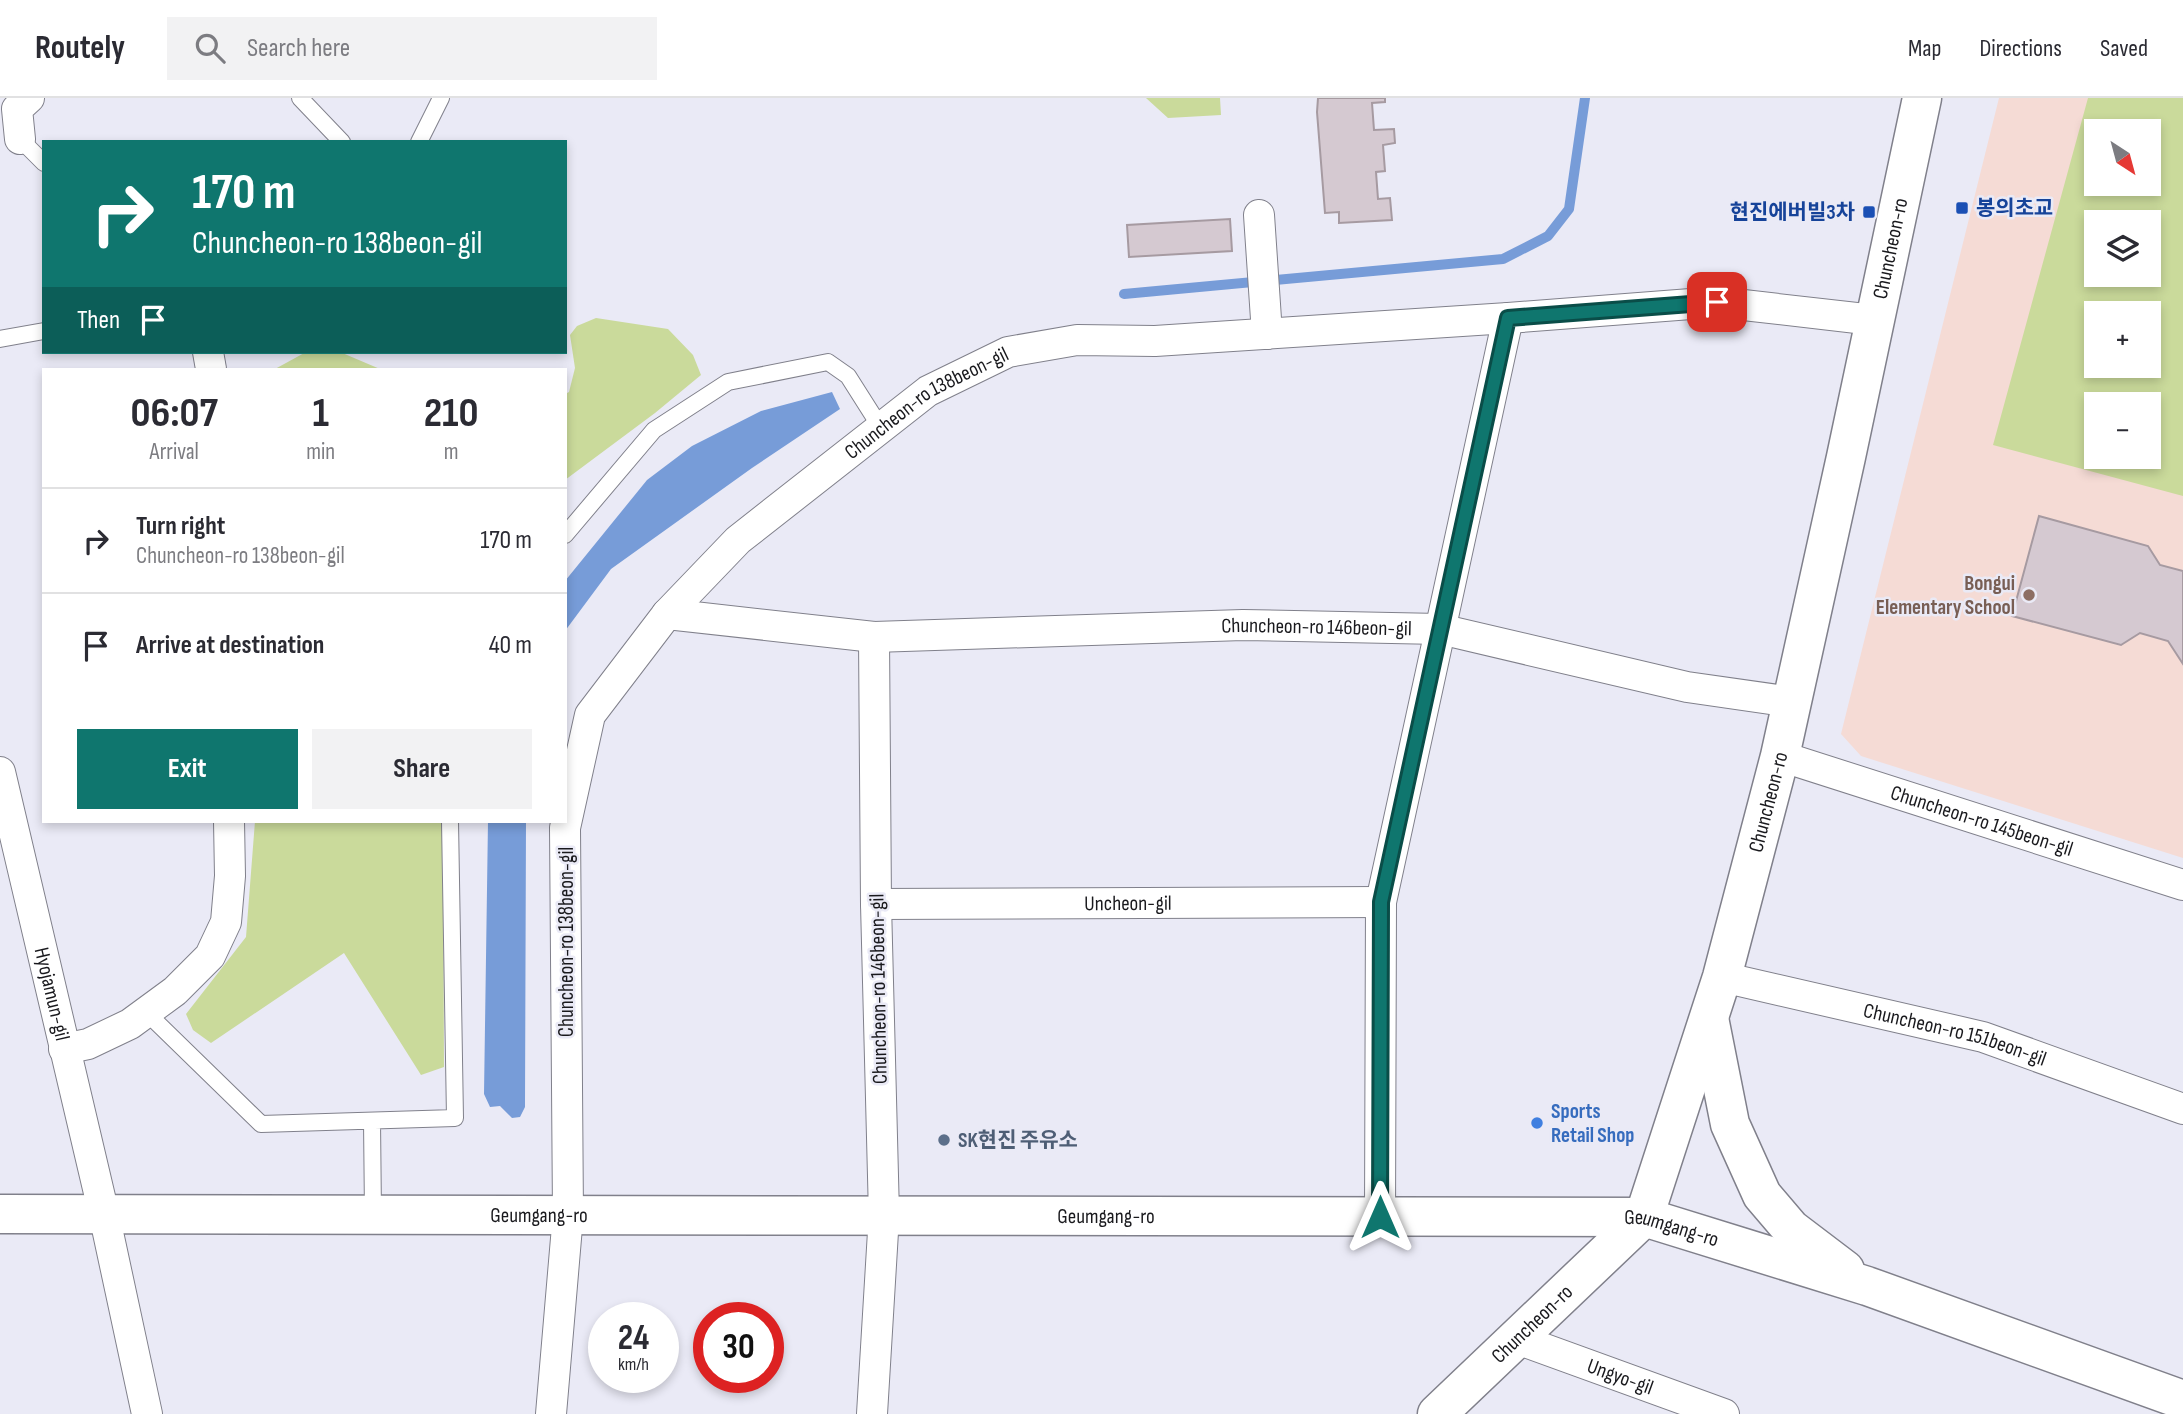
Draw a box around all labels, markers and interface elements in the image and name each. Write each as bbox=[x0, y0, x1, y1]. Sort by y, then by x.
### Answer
search box bbox=[167, 17, 657, 80]
text: Routely bbox=[35, 28, 125, 68]
icon: search bbox=[191, 29, 229, 67]
text: Search here bbox=[247, 33, 350, 64]
text: Map bbox=[1908, 34, 1941, 63]
text: Directions bbox=[1979, 34, 2062, 63]
text: Saved bbox=[2100, 34, 2148, 63]
north arrow bbox=[2084, 119, 2161, 196]
map controls bbox=[2084, 119, 2161, 469]
text: 170 m bbox=[192, 164, 296, 223]
icon: right bbox=[77, 168, 168, 259]
street label: Chuncheon-ro bbox=[1868, 196, 1914, 301]
place label: 봉의초교 bbox=[1976, 196, 2053, 221]
place label: 현진에버빌3차 bbox=[1730, 200, 1855, 225]
marker: 봉의초교 bbox=[1954, 200, 1970, 216]
marker: 현진에버빌3차 bbox=[1861, 204, 1877, 220]
button: layers bbox=[2084, 210, 2161, 287]
text: Chuncheon-ro 138beon-gil bbox=[192, 224, 482, 263]
pin bbox=[1687, 272, 1747, 332]
icon: arrive bbox=[1698, 283, 1736, 321]
icon: arrive bbox=[134, 301, 172, 339]
button: + bbox=[2084, 301, 2161, 378]
text: Then bbox=[77, 305, 120, 336]
street label: Chuncheon-ro 138beon-gil bbox=[840, 342, 1013, 465]
text: 06:07 bbox=[130, 388, 218, 439]
text: 1 bbox=[313, 388, 329, 439]
text: 210 bbox=[424, 388, 479, 439]
button: − bbox=[2084, 392, 2161, 469]
text: Arrival bbox=[149, 438, 199, 466]
text: min bbox=[306, 438, 335, 466]
text: m bbox=[444, 438, 458, 466]
text: Turn right bbox=[136, 511, 225, 542]
icon: right bbox=[77, 522, 115, 560]
text: 170 m bbox=[480, 525, 532, 556]
text: Chuncheon-ro 138beon-gil bbox=[136, 542, 345, 570]
place label: Bongui Elementary School bbox=[1876, 571, 2015, 620]
marker: Bongui Elementary School bbox=[2021, 587, 2037, 603]
street label: Chuncheon-ro 146beon-gil bbox=[1221, 613, 1412, 641]
icon: arrive bbox=[77, 627, 115, 665]
text: Arrive at destination bbox=[136, 630, 324, 661]
text: 40 m bbox=[489, 630, 532, 661]
button: Exit bbox=[77, 729, 298, 809]
button: Share bbox=[312, 729, 532, 809]
street label: Chuncheon-ro bbox=[1743, 749, 1794, 855]
street label: Chuncheon-ro 145beon-gil bbox=[1887, 780, 2076, 862]
street label: Chuncheon-ro 138beon-gil bbox=[554, 847, 579, 1037]
street label: Uncheon-gil bbox=[1084, 891, 1172, 916]
street label: Chuncheon-ro 146beon-gil bbox=[864, 894, 893, 1084]
street label: Hyojamun-gil bbox=[29, 945, 75, 1043]
street label: Chuncheon-ro 151beon-gil bbox=[1861, 998, 2050, 1072]
place label: Sports Retail Shop bbox=[1551, 1099, 1634, 1148]
marker: Sports Retail Shop bbox=[1529, 1115, 1545, 1131]
place label: SK현진 주유소 bbox=[958, 1128, 1078, 1153]
marker: SK현진 주유소 bbox=[936, 1132, 952, 1148]
position arrow bbox=[1343, 1180, 1417, 1254]
street label: Geumgang-ro bbox=[490, 1203, 588, 1228]
street label: Geumgang-ro bbox=[1057, 1204, 1155, 1229]
street label: Geumgang-ro bbox=[1624, 1205, 1722, 1252]
street label: Chuncheon-ro bbox=[1486, 1280, 1578, 1369]
speed limit sign: 30 bbox=[693, 1302, 784, 1393]
text: 24 bbox=[618, 1317, 649, 1360]
text: km/h bbox=[618, 1354, 649, 1375]
street label: Ungyo-gil bbox=[1584, 1354, 1657, 1400]

